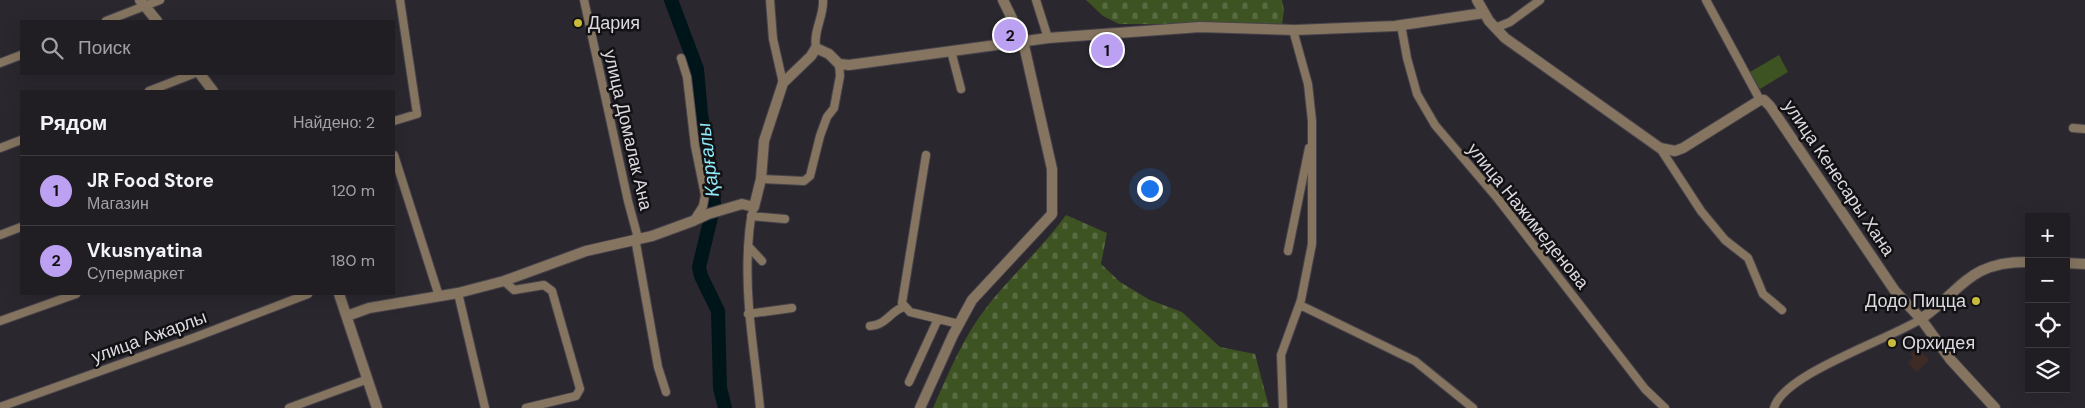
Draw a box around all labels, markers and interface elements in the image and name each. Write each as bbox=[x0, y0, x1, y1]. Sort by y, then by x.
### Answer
place label: Дария bbox=[588, 11, 640, 35]
pin: 2 bbox=[994, 16, 1026, 54]
marker: Дария bbox=[572, 17, 584, 29]
search box bbox=[20, 20, 395, 75]
pin: 1 bbox=[1091, 31, 1123, 69]
icon: search bbox=[38, 34, 66, 62]
text: Поиск bbox=[78, 35, 131, 60]
street label: улица Домалак Ана bbox=[598, 47, 658, 214]
street label: улица Кенесары Хана bbox=[1778, 95, 1901, 262]
text: Рядом bbox=[40, 109, 107, 137]
text: Найдено: 2 bbox=[293, 112, 375, 133]
water label: Қарғалы bbox=[691, 121, 725, 199]
street label: улица Нажимеденова bbox=[1462, 138, 1595, 295]
text: JR Food Store bbox=[87, 168, 214, 193]
your location bbox=[1137, 176, 1163, 202]
text: 1 bbox=[53, 180, 59, 201]
text: 120 m bbox=[331, 180, 375, 201]
text: Магазин bbox=[87, 193, 149, 214]
map controls bbox=[2025, 213, 2070, 393]
button: + bbox=[2025, 213, 2070, 258]
text: Vkusnyatina bbox=[87, 238, 203, 263]
text: 2 bbox=[51, 250, 61, 271]
text: 180 m bbox=[331, 250, 375, 271]
button: − bbox=[2025, 258, 2070, 303]
text: Супермаркет bbox=[87, 263, 185, 284]
place label: Додо Пицца bbox=[1865, 289, 1967, 313]
marker: Додо Пицца bbox=[1970, 295, 1982, 307]
button: locate bbox=[2025, 303, 2070, 348]
street label: улица Ажарлы bbox=[88, 305, 210, 369]
place label: Орхидея bbox=[1902, 331, 1975, 355]
marker: Орхидея bbox=[1886, 337, 1898, 349]
button: layers bbox=[2025, 348, 2070, 393]

